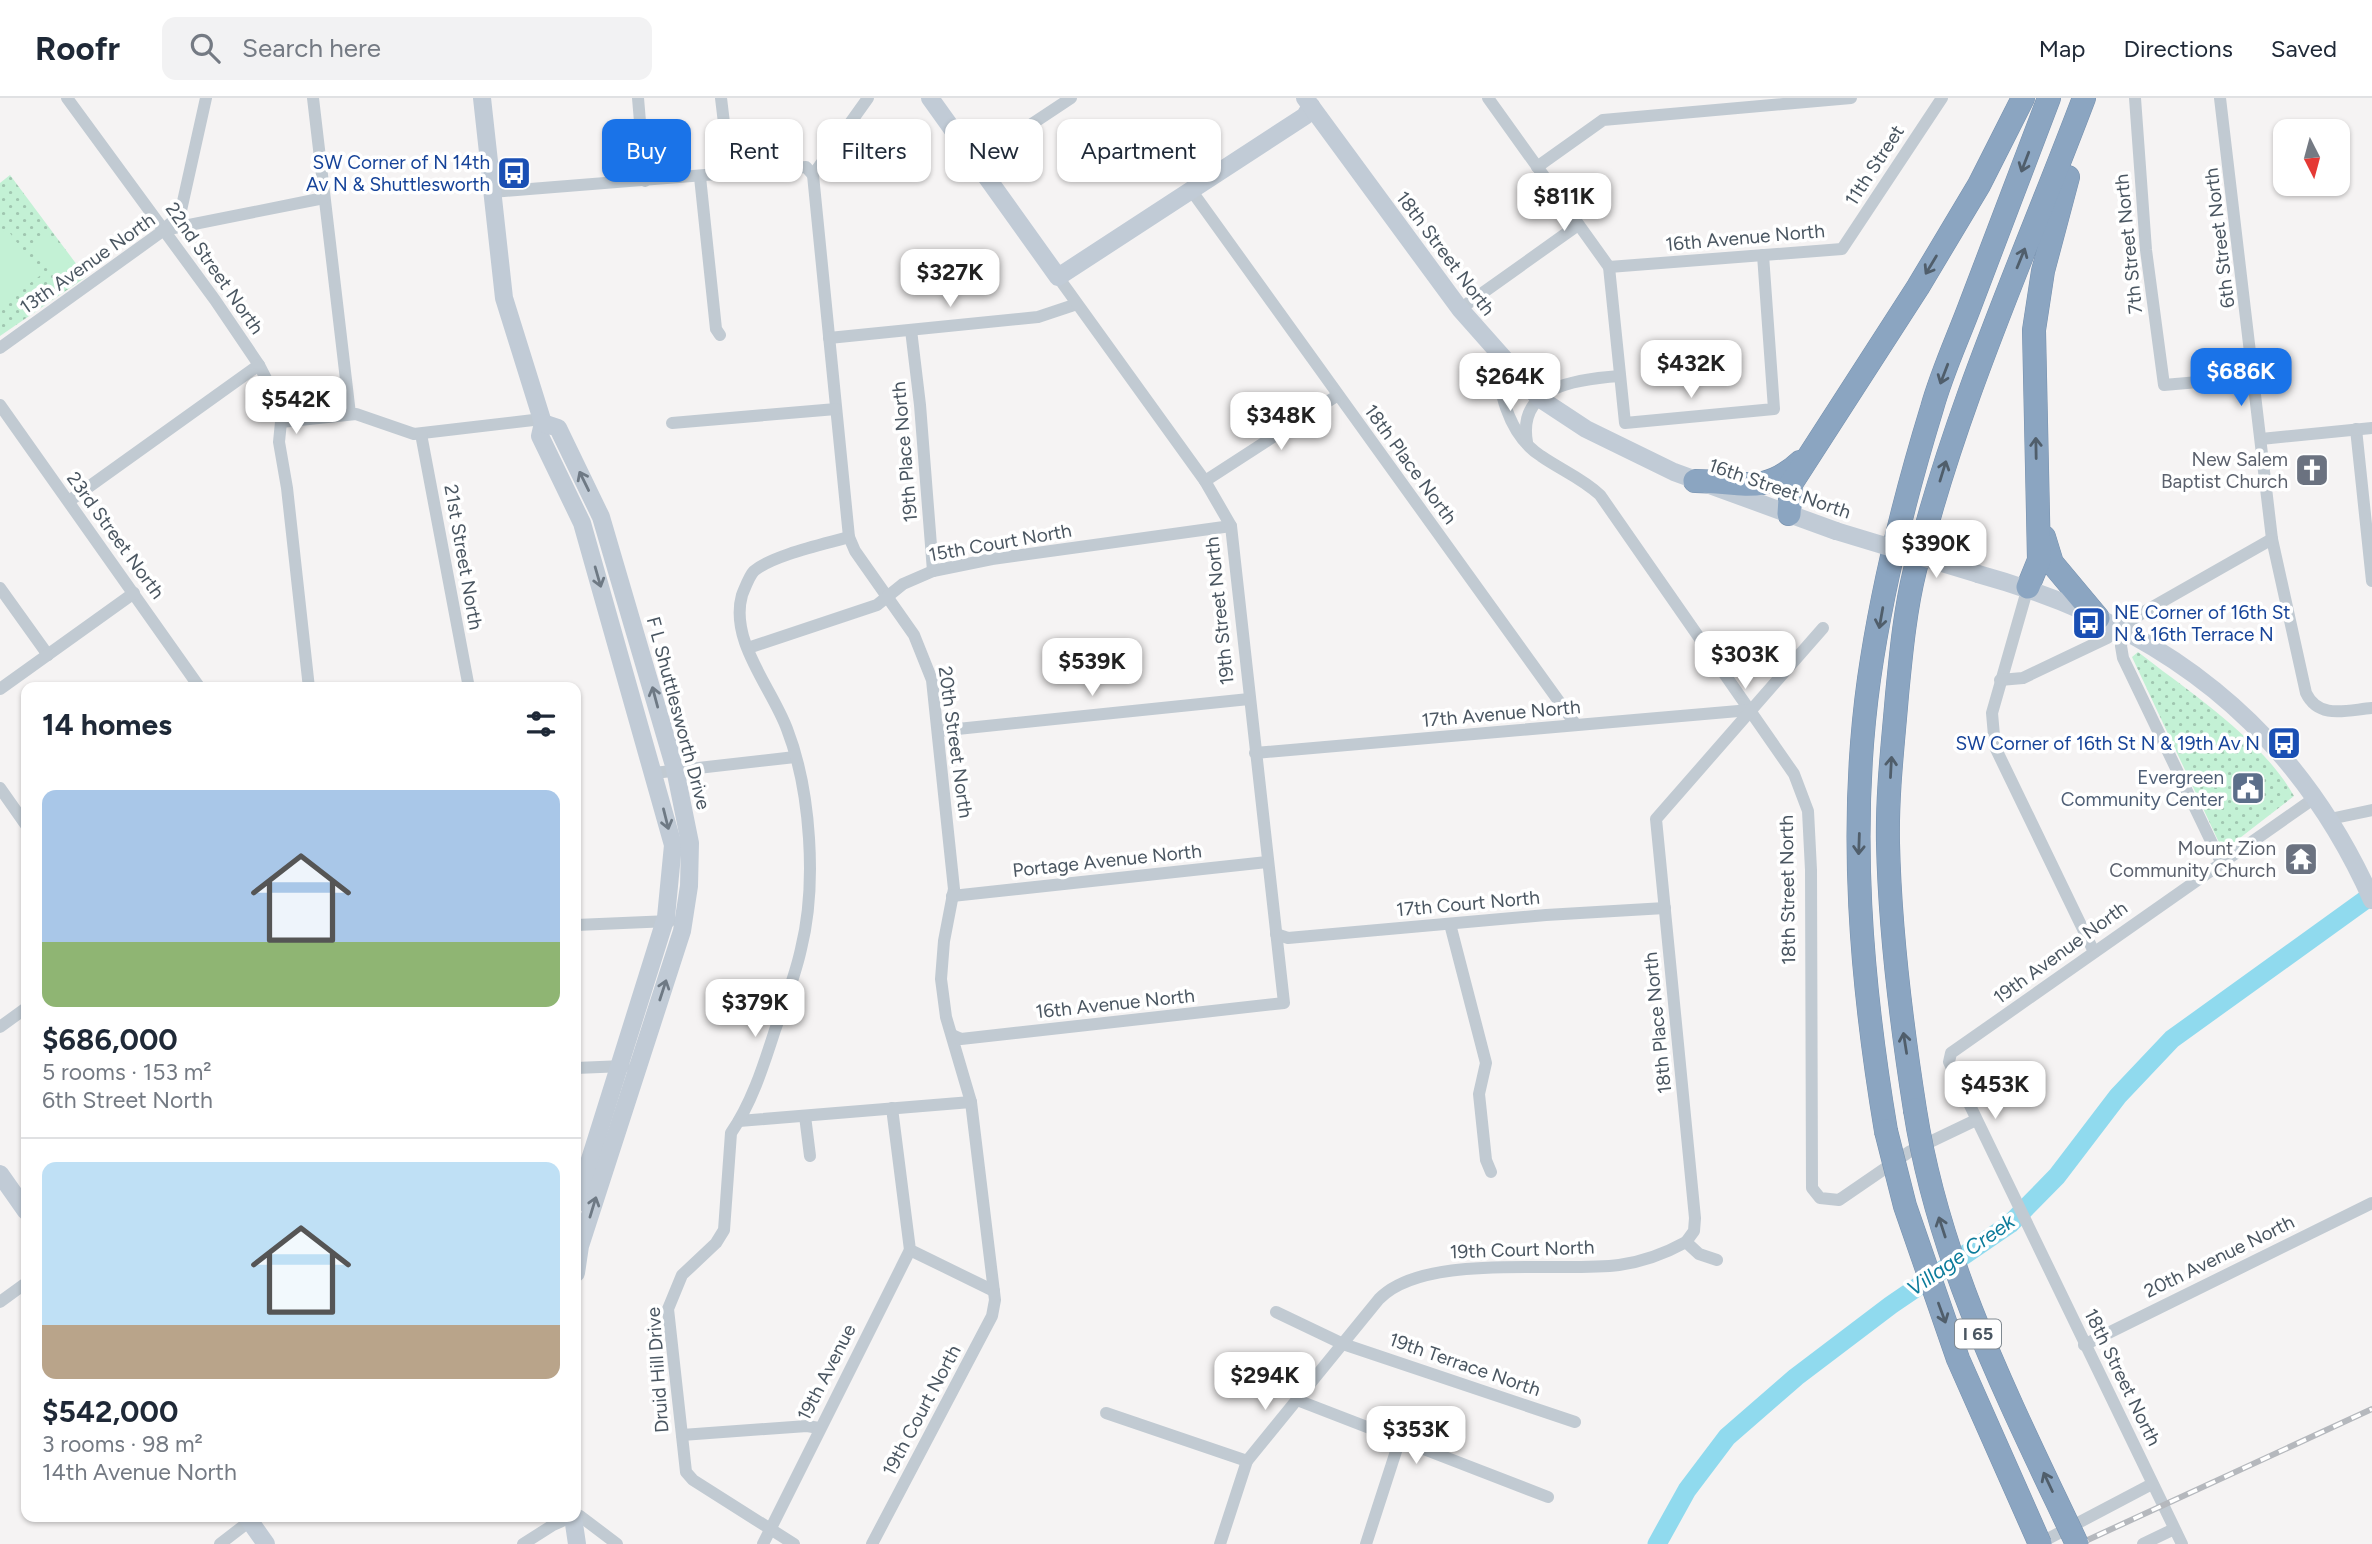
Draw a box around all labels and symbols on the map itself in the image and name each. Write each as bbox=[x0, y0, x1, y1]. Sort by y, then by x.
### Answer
north arrow bbox=[2273, 119, 2350, 196]
street label: 11th Street bbox=[1840, 121, 1909, 210]
one-way arrow bbox=[2018, 150, 2030, 172]
place label: SW Corner of N 14th Av N & Shuttlesworth bbox=[306, 151, 490, 196]
bus stop icon: SW Corner of N 14th Av N & Shuttlesworth bbox=[495, 154, 533, 192]
street label: 6th Street North bbox=[2199, 167, 2240, 309]
street label: 7th Street North bbox=[2110, 173, 2147, 315]
pin: $811K bbox=[1515, 174, 1613, 233]
street label: 18th Street North bbox=[1391, 187, 1500, 320]
street label: 22nd Street North bbox=[161, 198, 269, 339]
street label: 13th Avenue North bbox=[15, 208, 159, 319]
street label: 16th Avenue North bbox=[1664, 219, 1826, 256]
one-way arrow bbox=[2015, 248, 2028, 269]
pin: $327K bbox=[901, 250, 999, 309]
one-way arrow bbox=[1924, 255, 1938, 275]
pin: $432K bbox=[1642, 341, 1740, 400]
pin: $686K bbox=[2192, 348, 2290, 408]
pin: $264K bbox=[1461, 354, 1559, 413]
one-way arrow bbox=[1937, 363, 1950, 385]
pin: $542K bbox=[247, 376, 345, 436]
street label: 19th Place North bbox=[887, 381, 922, 523]
pin: $348K bbox=[1232, 392, 1330, 452]
street label: 18th Place North bbox=[1360, 400, 1462, 529]
one-way arrow bbox=[2030, 437, 2043, 460]
place label: New Salem Baptist Church bbox=[2161, 448, 2288, 493]
church icon: New Salem Baptist Church bbox=[2293, 451, 2331, 489]
street label: 16th Street North bbox=[1706, 453, 1854, 524]
one-way arrow bbox=[1938, 461, 1950, 483]
street label: 23rd Street North bbox=[62, 467, 169, 603]
one-way arrow bbox=[577, 471, 590, 492]
street label: 21st Street North bbox=[439, 483, 488, 631]
street label: 15th Court North bbox=[927, 519, 1073, 566]
pin: $390K bbox=[1887, 520, 1985, 580]
street label: 19th Street North bbox=[1200, 536, 1239, 686]
one-way arrow bbox=[592, 565, 605, 587]
place label: NE Corner of 16th St N & 16th Terrace N bbox=[2114, 601, 2291, 646]
bus stop icon: NE Corner of 16th St N & 16th Terrace N bbox=[2070, 604, 2108, 642]
one-way arrow bbox=[1873, 606, 1887, 629]
street label: F L Shuttlesworth Drive bbox=[642, 614, 715, 812]
pin: $303K bbox=[1696, 632, 1794, 691]
pin: $539K bbox=[1043, 638, 1141, 698]
street label: 20th Street North bbox=[933, 665, 978, 819]
one-way arrow bbox=[647, 686, 660, 708]
street label: 17th Avenue North bbox=[1421, 695, 1581, 732]
bus stop icon: SW Corner of 16th St N & 19th Av N bbox=[2265, 724, 2303, 762]
place label: SW Corner of 16th St N & 19th Av N bbox=[1955, 732, 2260, 755]
one-way arrow bbox=[1884, 756, 1897, 779]
place label: Evergreen Community Center bbox=[2061, 766, 2225, 811]
public building icon: Evergreen Community Center bbox=[2229, 769, 2267, 807]
one-way arrow bbox=[660, 807, 673, 830]
street label: 18th Street North bbox=[1775, 815, 1800, 965]
one-way arrow bbox=[1852, 832, 1866, 855]
place label: Mount Zion Community Church bbox=[2109, 837, 2276, 882]
street label: Portage Avenue North bbox=[1011, 839, 1203, 882]
temple icon: Mount Zion Community Church bbox=[2282, 840, 2320, 878]
street label: 17th Court North bbox=[1395, 886, 1541, 921]
street label: 19th Avenue North bbox=[1989, 896, 2132, 1009]
street label: 18th Place North bbox=[1639, 951, 1676, 1095]
one-way arrow bbox=[657, 979, 670, 1001]
pin: $379K bbox=[706, 979, 804, 1039]
street label: 16th Avenue North bbox=[1034, 984, 1196, 1023]
one-way arrow bbox=[1898, 1032, 1911, 1055]
pin: $453K bbox=[1946, 1062, 2044, 1121]
one-way arrow bbox=[587, 1196, 600, 1218]
water label: Village Creek bbox=[1902, 1208, 2020, 1301]
street label: 20th Avenue North bbox=[2140, 1210, 2298, 1303]
one-way arrow bbox=[1935, 1216, 1948, 1238]
street label: 19th Court North bbox=[1449, 1235, 1595, 1264]
one-way arrow bbox=[1937, 1302, 1949, 1324]
street label: 18th Street North bbox=[2079, 1305, 2166, 1450]
street label: Druid Hill Drive bbox=[642, 1306, 673, 1434]
street label: 19th Avenue bbox=[792, 1320, 861, 1424]
road number: I 65 bbox=[1955, 1320, 2001, 1349]
street label: 19th Terrace North bbox=[1386, 1328, 1544, 1401]
street label: 19th Court North bbox=[877, 1341, 966, 1479]
pin: $294K bbox=[1216, 1352, 1314, 1412]
pin: $353K bbox=[1367, 1406, 1465, 1466]
one-way arrow bbox=[2041, 1472, 2054, 1493]

